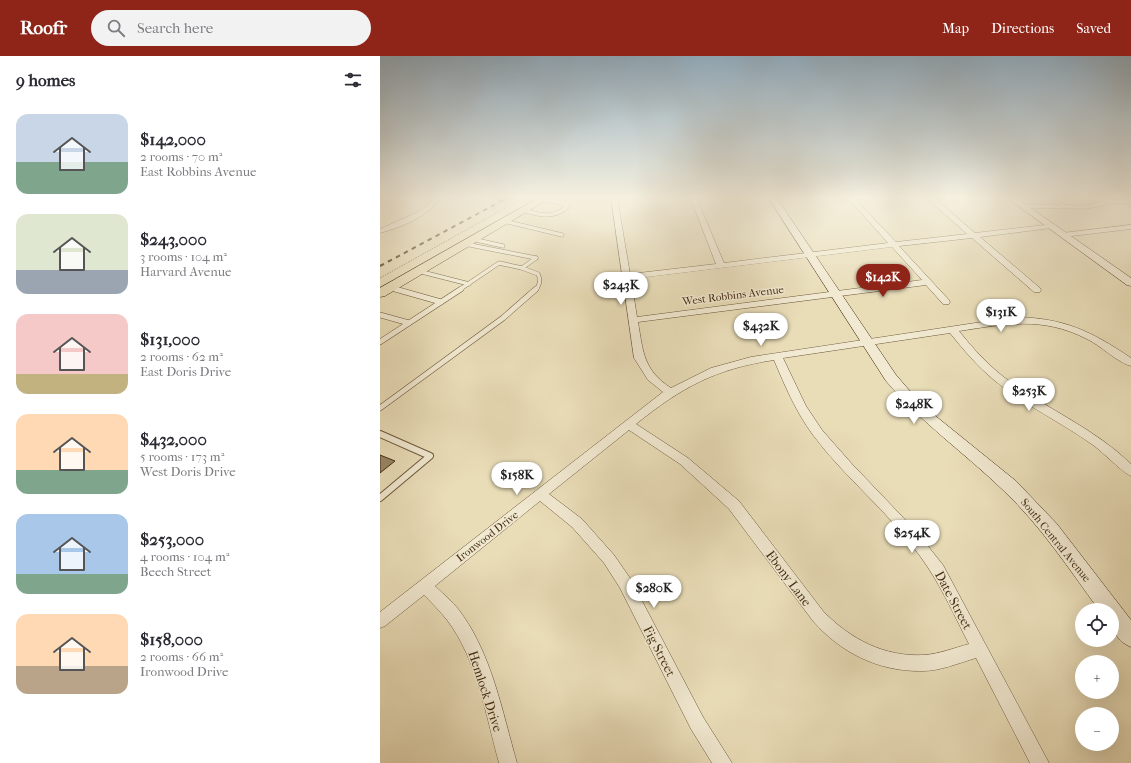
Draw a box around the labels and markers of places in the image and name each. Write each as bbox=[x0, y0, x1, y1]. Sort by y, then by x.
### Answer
pin: $142K bbox=[855, 264, 911, 298]
pin: $243K bbox=[593, 272, 649, 306]
pin: $131K bbox=[973, 299, 1029, 333]
pin: $432K bbox=[733, 313, 789, 347]
pin: $253K bbox=[1001, 378, 1057, 412]
pin: $248K bbox=[886, 391, 942, 425]
pin: $158K bbox=[489, 462, 545, 496]
pin: $254K bbox=[884, 520, 940, 554]
pin: $280K bbox=[626, 575, 682, 609]

